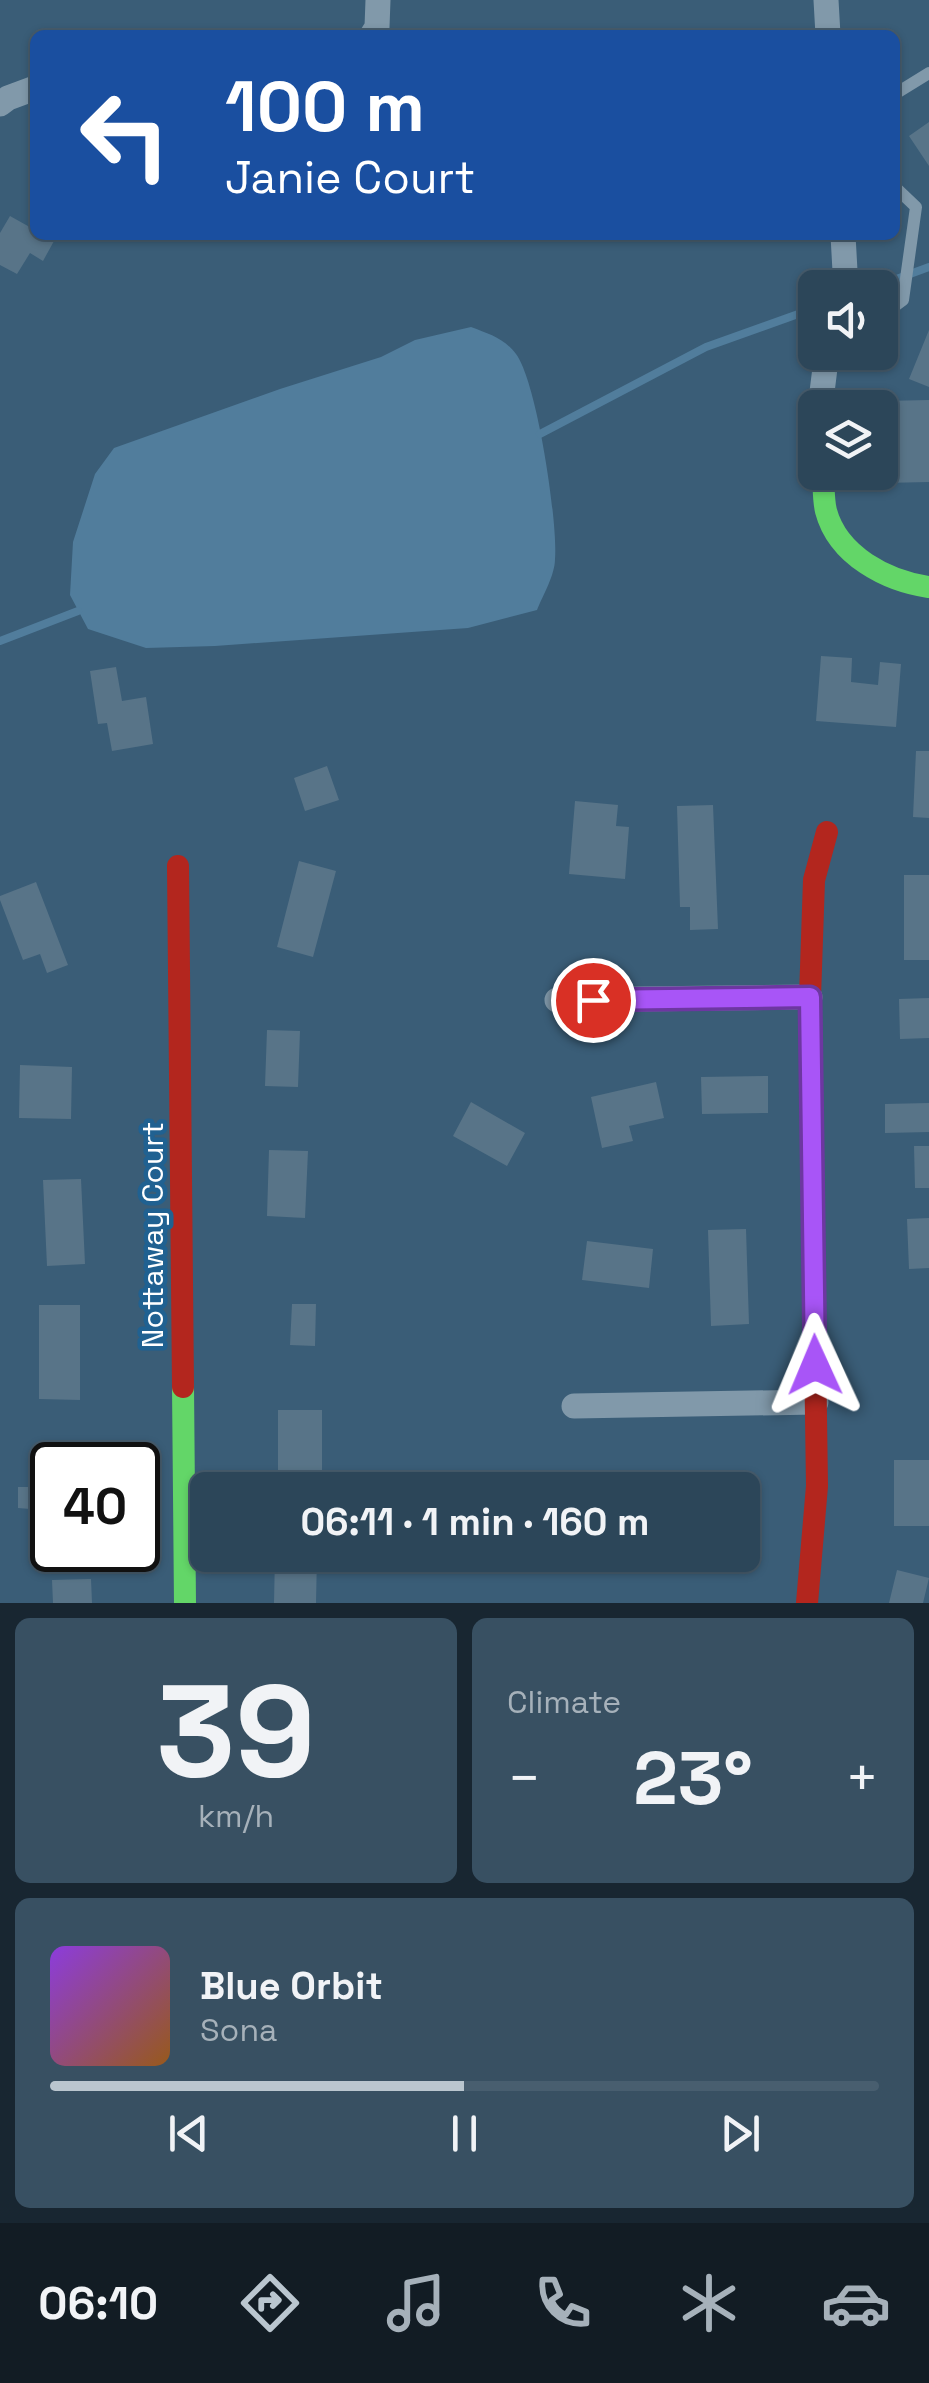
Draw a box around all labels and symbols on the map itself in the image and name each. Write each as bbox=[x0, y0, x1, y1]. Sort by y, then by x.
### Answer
pin bbox=[551, 958, 636, 1043]
street label: Nottaway Court bbox=[133, 1122, 172, 1348]
position arrow bbox=[763, 1313, 867, 1417]
speed limit sign: 40 bbox=[30, 1442, 160, 1572]

